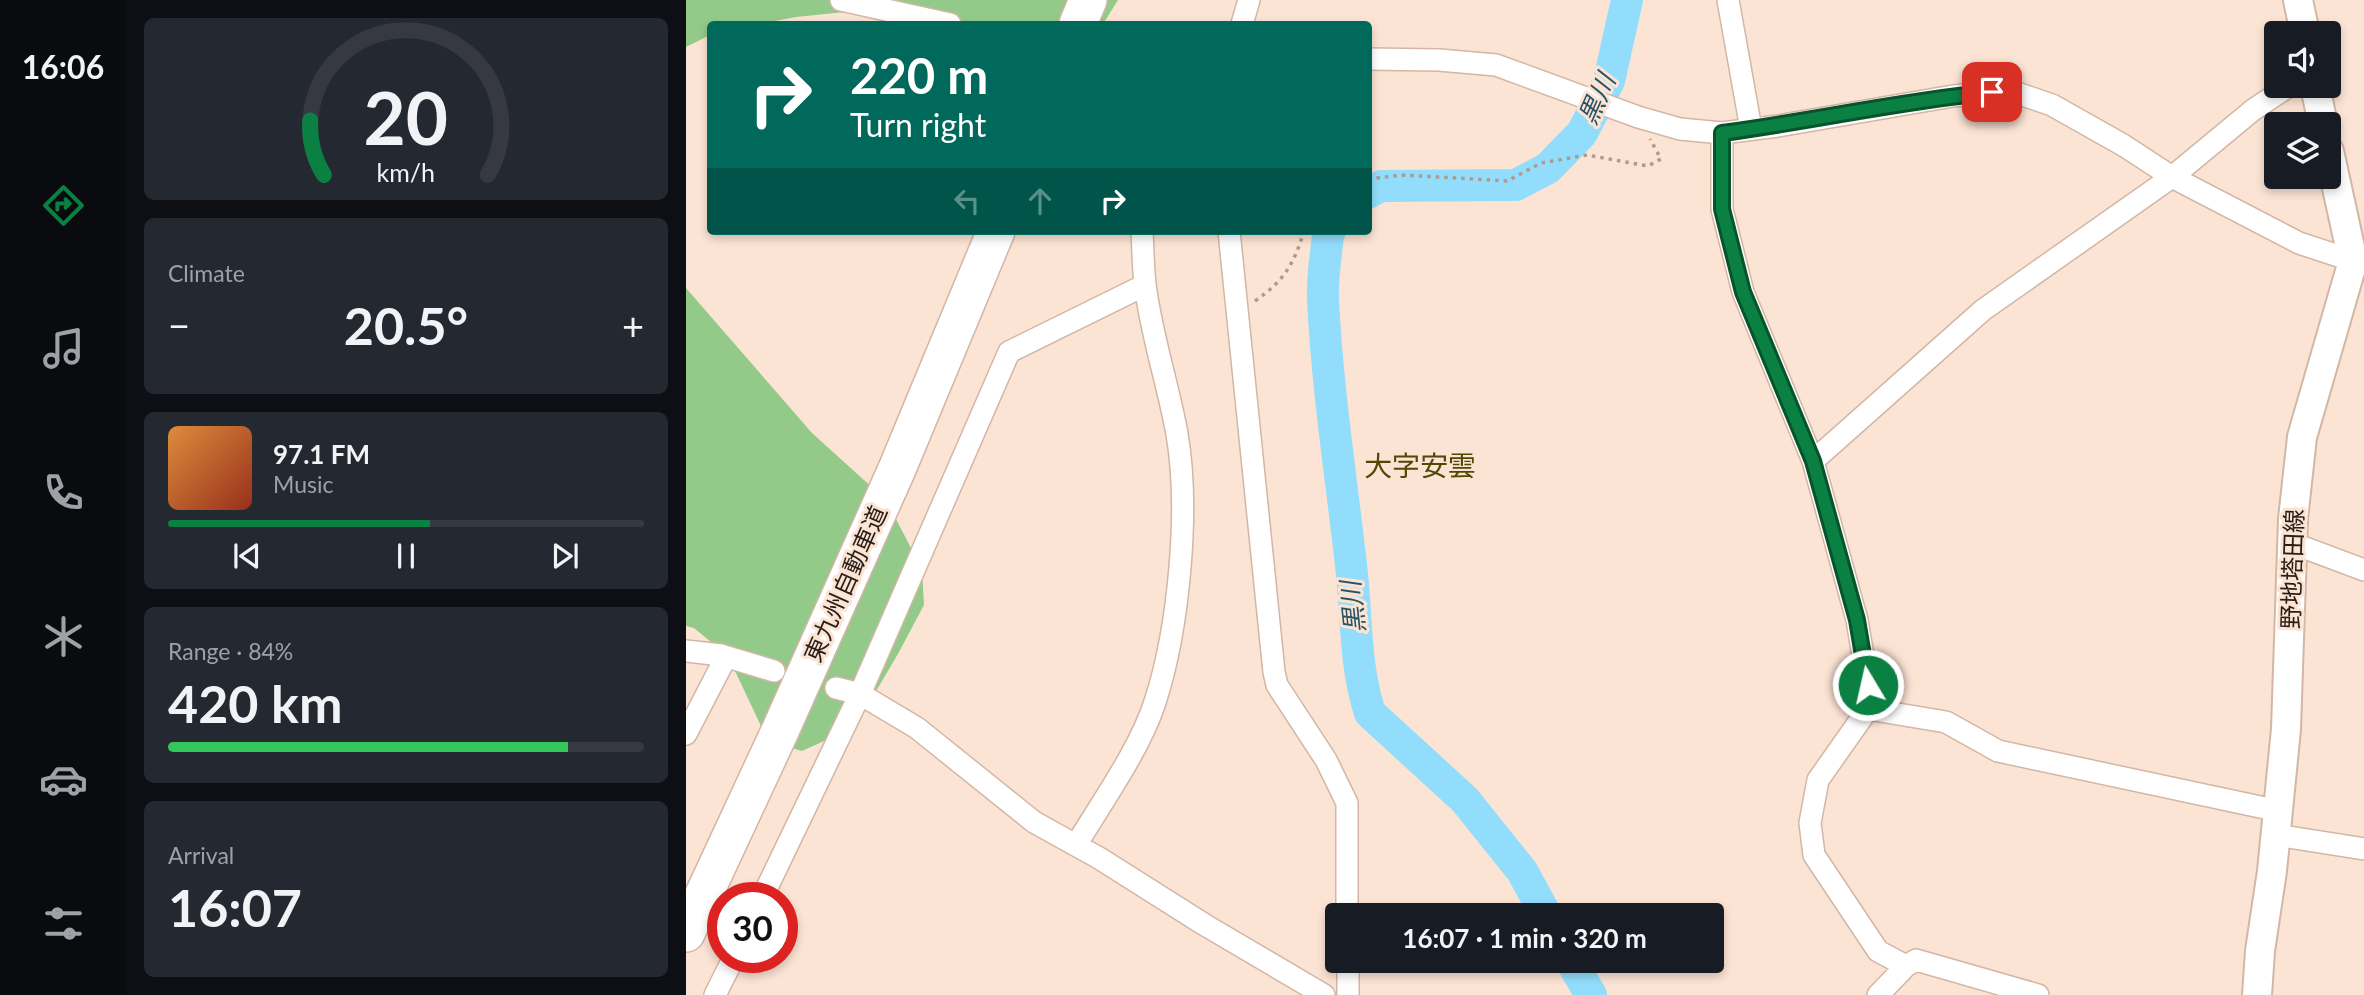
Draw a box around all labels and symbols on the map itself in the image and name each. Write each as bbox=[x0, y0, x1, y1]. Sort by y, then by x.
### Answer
pin bbox=[1962, 62, 2022, 122]
water label: 黒川 bbox=[1571, 66, 1622, 129]
district label: 大字安雲 bbox=[1364, 448, 1476, 482]
street label: 東九州自動車道 bbox=[797, 501, 892, 666]
street label: 野地塔田線 bbox=[2275, 508, 2308, 629]
water label: 黒川 bbox=[1333, 577, 1371, 635]
position arrow bbox=[1831, 648, 1905, 722]
speed limit sign: 30 bbox=[707, 882, 798, 973]

